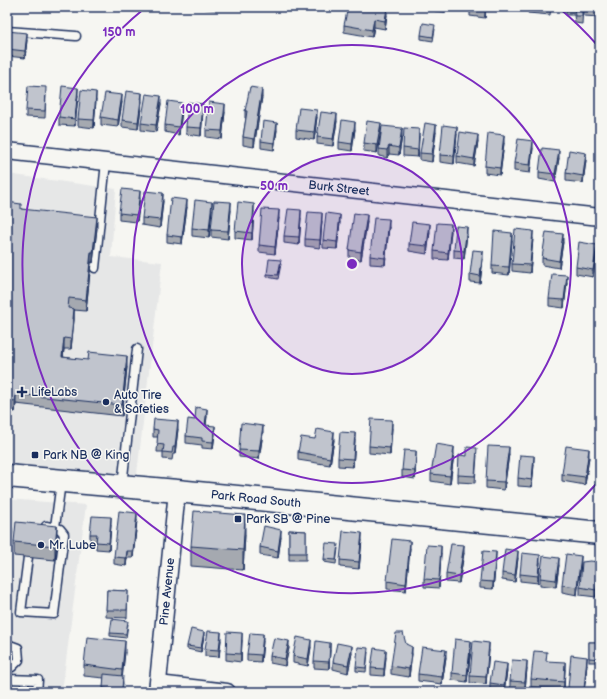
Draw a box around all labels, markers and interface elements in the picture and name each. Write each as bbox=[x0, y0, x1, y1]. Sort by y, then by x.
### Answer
text: 150 m bbox=[103, 25, 135, 40]
text: 100 m bbox=[180, 102, 214, 117]
street label: Burk Street bbox=[308, 177, 370, 199]
text: 50 m bbox=[260, 179, 288, 194]
centre of rings bbox=[345, 257, 359, 271]
place label: LifeLabs bbox=[31, 385, 77, 400]
marker: LifeLabs bbox=[16, 386, 28, 398]
place label: Auto Tire & Safeties bbox=[114, 388, 169, 417]
marker: Auto Tire & Safeties bbox=[101, 397, 111, 407]
place label: Park NB @ King bbox=[43, 448, 129, 463]
marker: Park NB @ King bbox=[30, 450, 40, 460]
street label: Park Road South bbox=[210, 487, 302, 511]
place label: Park SB @ Pine bbox=[246, 512, 330, 527]
marker: Park SB @ Pine bbox=[233, 514, 243, 524]
place label: Mr. Lube bbox=[49, 538, 96, 553]
marker: Mr. Lube bbox=[36, 540, 46, 550]
street label: Pine Avenue bbox=[156, 557, 178, 626]

